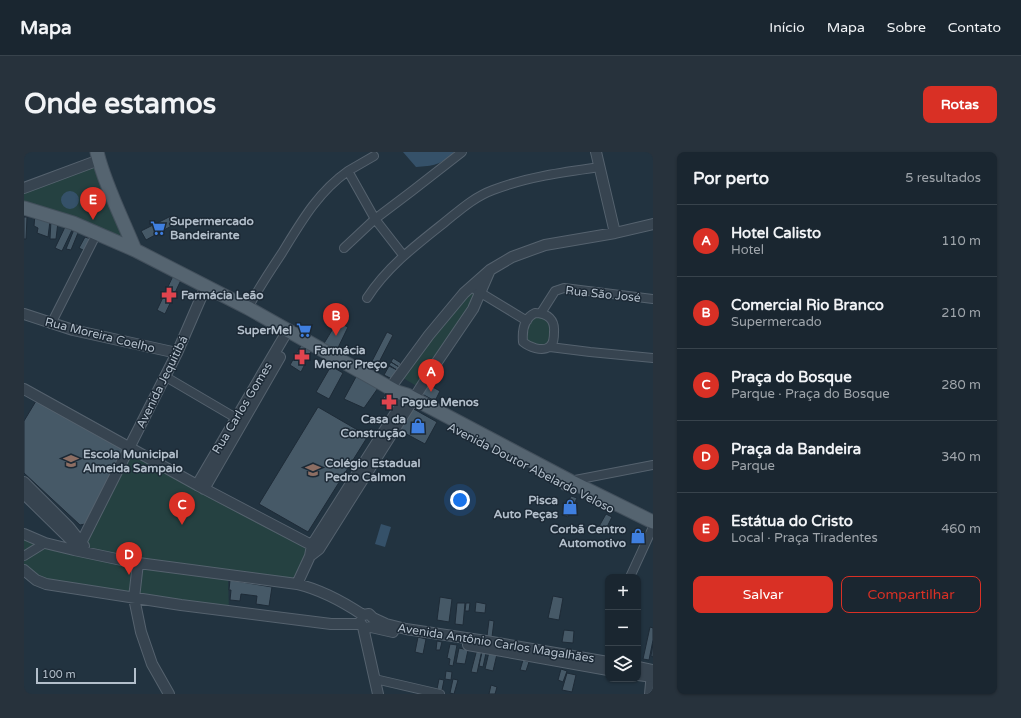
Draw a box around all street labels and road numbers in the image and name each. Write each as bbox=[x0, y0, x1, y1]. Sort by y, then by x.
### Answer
street label: Rua São José bbox=[565, 283, 642, 305]
street label: Rua Moreira Coelho bbox=[44, 315, 156, 355]
street label: Avenida Jequitibá bbox=[133, 333, 191, 431]
street label: Rua Carlos Gomes bbox=[209, 359, 275, 456]
street label: Avenida Doutor Abelardo Veloso bbox=[445, 420, 617, 516]
street label: Avenida Antônio Carlos Magalhães bbox=[397, 621, 596, 666]

